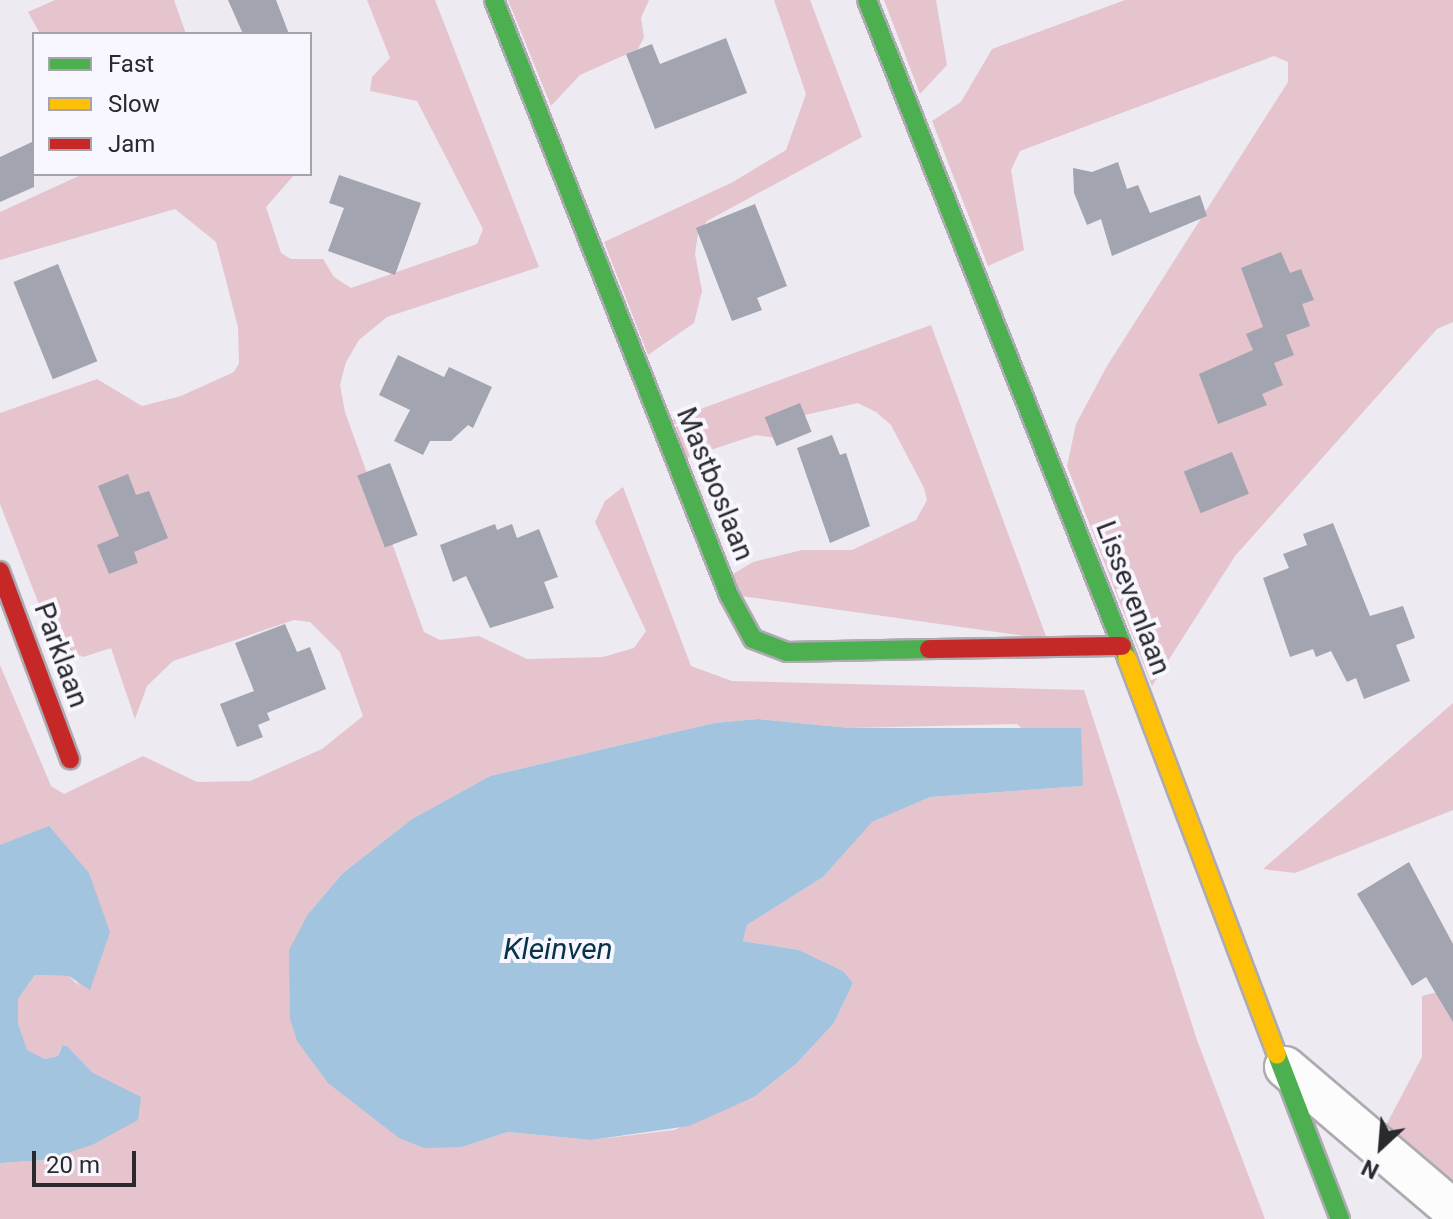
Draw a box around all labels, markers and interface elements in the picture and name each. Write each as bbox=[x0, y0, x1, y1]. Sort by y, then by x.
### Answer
legend bbox=[32, 32, 312, 176]
text: Fast bbox=[108, 50, 154, 78]
text: Slow bbox=[108, 90, 160, 118]
text: Jam bbox=[108, 130, 155, 158]
street label: Mastboslaan bbox=[669, 403, 761, 565]
street label: Lissevenlaan bbox=[1088, 516, 1178, 680]
street label: Parklaan bbox=[27, 598, 95, 712]
water label: Kleinven bbox=[503, 931, 613, 967]
north arrow bbox=[1341, 1107, 1421, 1187]
scale bar bbox=[36, 1135, 140, 1185]
text: 20 m bbox=[46, 1151, 100, 1179]
text: N bbox=[1358, 1154, 1383, 1184]

